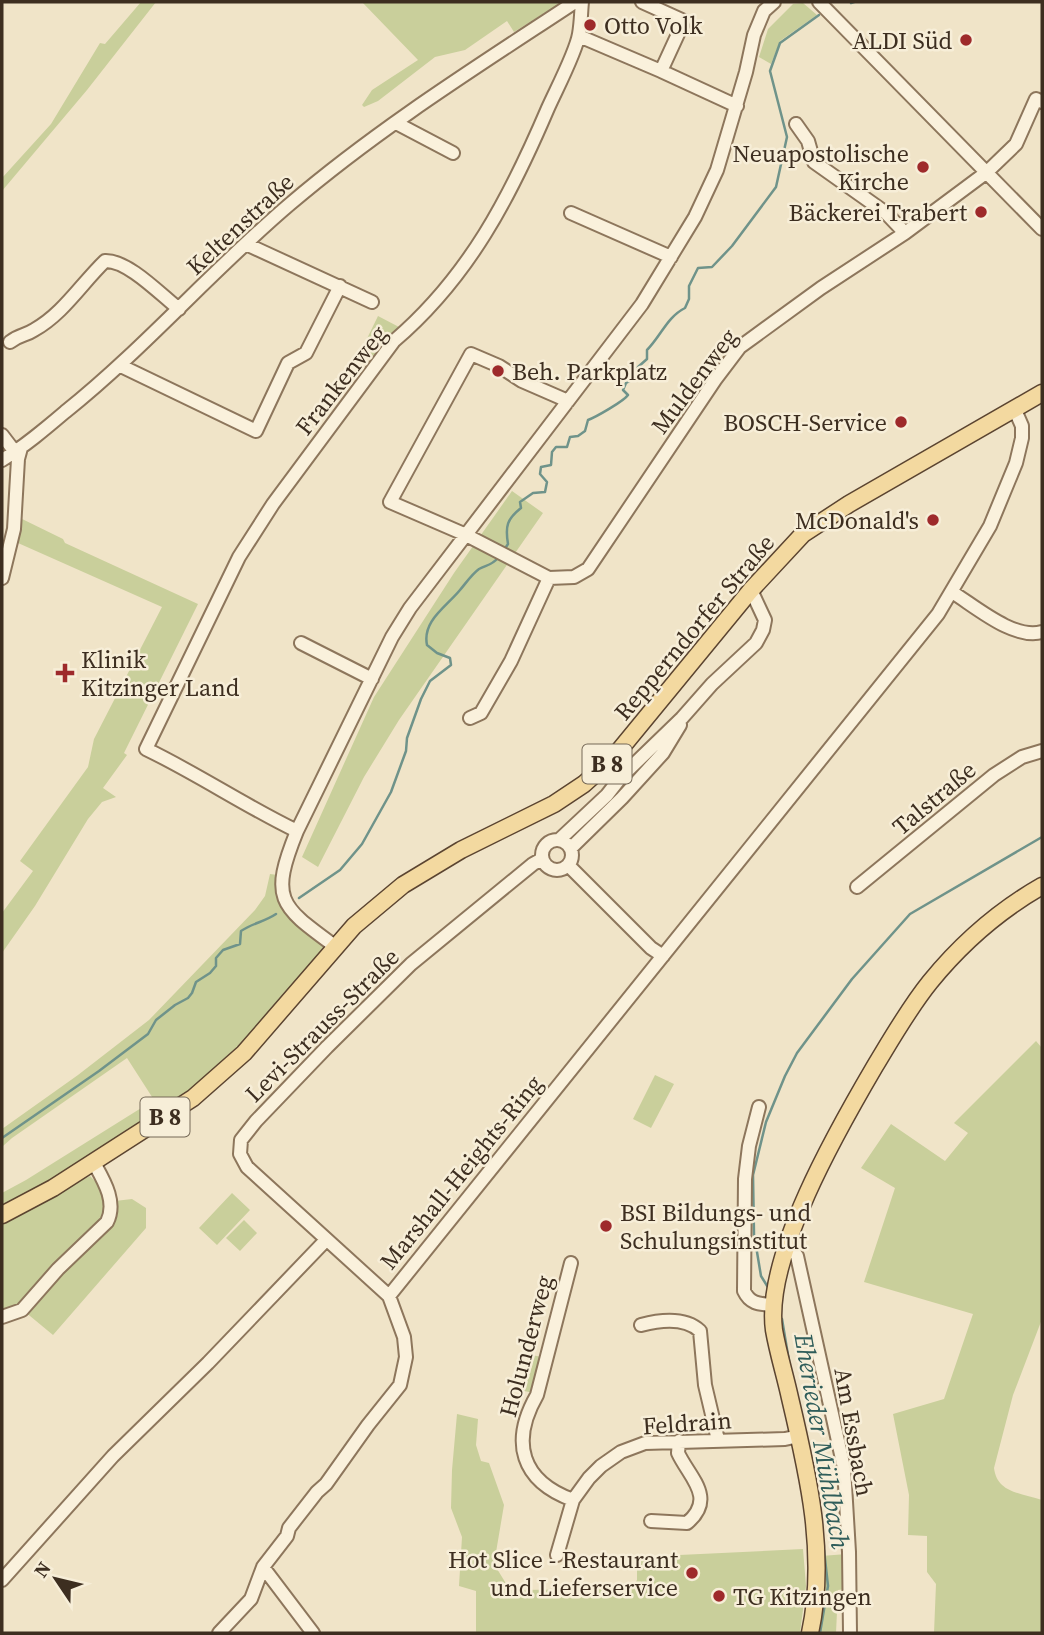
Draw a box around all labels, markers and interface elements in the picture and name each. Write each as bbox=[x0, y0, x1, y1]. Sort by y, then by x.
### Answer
place label: Otto Volk bbox=[604, 9, 703, 42]
marker: Otto Volk bbox=[582, 17, 598, 33]
place label: ALDI Süd bbox=[852, 24, 952, 57]
marker: ALDI Süd bbox=[958, 32, 974, 48]
place label: Neuapostolische Kirche bbox=[733, 137, 909, 198]
marker: Neuapostolische Kirche bbox=[915, 159, 931, 175]
street label: Keltenstraße bbox=[179, 166, 301, 282]
place label: Bäckerei Trabert bbox=[789, 196, 967, 229]
marker: Bäckerei Trabert bbox=[973, 204, 989, 220]
street label: Frankenweg bbox=[288, 318, 394, 442]
street label: Muldenweg bbox=[643, 321, 745, 441]
place label: Beh. Parkplatz bbox=[512, 355, 667, 388]
marker: Beh. Parkplatz bbox=[490, 363, 506, 379]
place label: BOSCH-Service bbox=[723, 406, 887, 439]
marker: BOSCH-Service bbox=[893, 414, 909, 430]
place label: McDonald's bbox=[795, 504, 919, 537]
marker: McDonald's bbox=[925, 512, 941, 528]
street label: Repperndorfer Straße bbox=[606, 527, 782, 727]
place label: Klinik Kitzinger Land bbox=[81, 643, 240, 704]
marker: Klinik Kitzinger Land bbox=[55, 663, 75, 683]
road number: B 8 bbox=[582, 744, 632, 784]
street label: Talstraße bbox=[885, 753, 983, 843]
street label: Levi-Strauss-Straße bbox=[238, 941, 406, 1109]
street label: Marshall-Heights-Ring bbox=[372, 1068, 550, 1276]
road number: B 8 bbox=[140, 1098, 190, 1136]
place label: BSI Bildungs- und Schulungsinstitut bbox=[620, 1196, 811, 1257]
marker: BSI Bildungs- und Schulungsinstitut bbox=[598, 1218, 614, 1234]
street label: Holunderweg bbox=[491, 1271, 561, 1421]
water label: Eherieder Mühlbach bbox=[785, 1329, 859, 1552]
street label: Am Essbach bbox=[826, 1365, 882, 1499]
street label: Feldrain bbox=[641, 1403, 733, 1443]
place label: Hot Slice - Restaurant und Lieferservice bbox=[448, 1543, 678, 1604]
north arrow bbox=[21, 1544, 91, 1614]
text: N bbox=[27, 1556, 57, 1582]
marker: Hot Slice - Restaurant und Lieferservice bbox=[684, 1565, 700, 1581]
place label: TG Kitzingen bbox=[733, 1580, 872, 1613]
marker: TG Kitzingen bbox=[711, 1588, 727, 1604]

